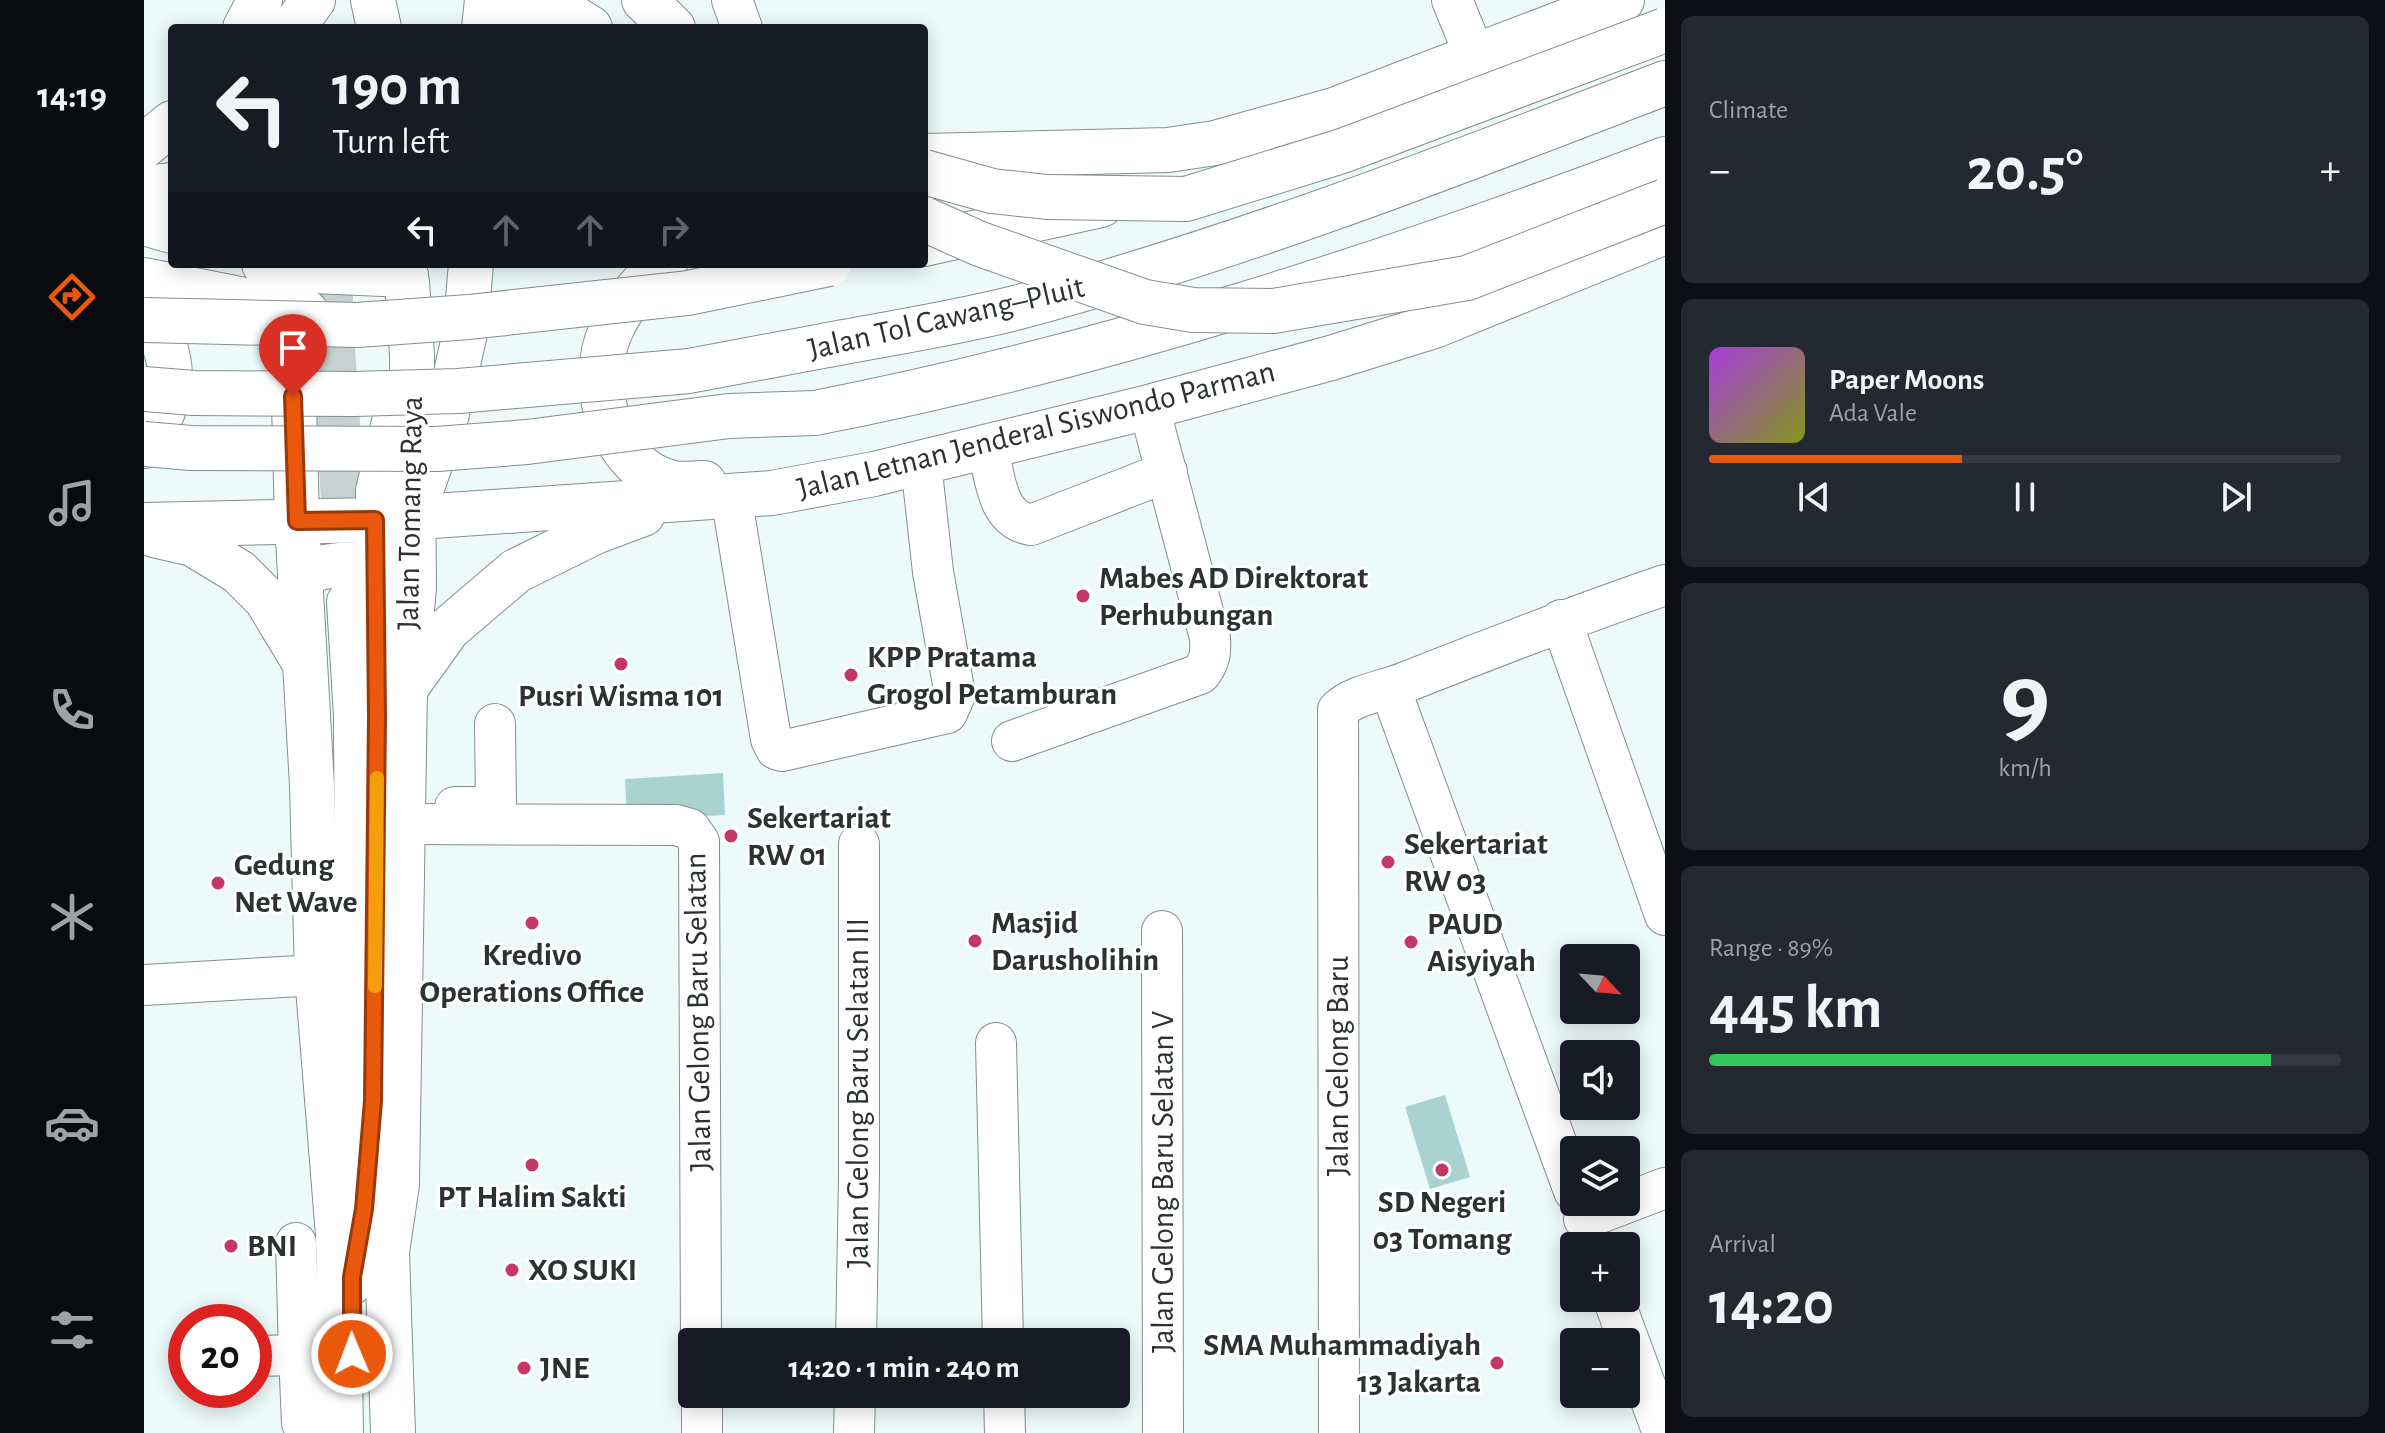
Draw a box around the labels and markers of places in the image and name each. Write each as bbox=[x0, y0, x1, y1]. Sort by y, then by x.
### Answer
pin bbox=[259, 314, 327, 396]
place label: Mabes AD Direktorat Perhubungan bbox=[1099, 562, 1368, 631]
marker: Mabes AD Direktorat Perhubungan bbox=[1074, 587, 1092, 605]
place label: KPP Pratama Grogol Petamburan bbox=[867, 641, 1117, 710]
marker: Pusri Wisma 101 bbox=[612, 655, 630, 673]
marker: KPP Pratama Grogol Petamburan bbox=[842, 666, 860, 684]
place label: Pusri Wisma 101 bbox=[518, 680, 724, 712]
place label: Sekertariat RW 01 bbox=[747, 802, 891, 871]
marker: Sekertariat RW 01 bbox=[722, 827, 740, 845]
place label: Sekertariat RW 03 bbox=[1404, 828, 1548, 897]
place label: Gedung Net Wave bbox=[234, 849, 358, 918]
marker: Sekertariat RW 03 bbox=[1379, 853, 1397, 871]
marker: Gedung Net Wave bbox=[209, 874, 227, 892]
place label: Masjid Darusholihin bbox=[991, 907, 1159, 976]
place label: PAUD Aisyiyah bbox=[1427, 908, 1536, 977]
marker: Kredivo Operations Office bbox=[523, 914, 541, 932]
marker: Masjid Darusholihin bbox=[966, 932, 984, 950]
marker: PAUD Aisyiyah bbox=[1402, 933, 1420, 951]
place label: Kredivo Operations Office bbox=[420, 939, 644, 1008]
marker: PT Halim Sakti bbox=[523, 1156, 541, 1174]
marker: SD Negeri 03 Tomang bbox=[1433, 1161, 1451, 1179]
place label: PT Halim Sakti bbox=[437, 1181, 627, 1213]
place label: SD Negeri 03 Tomang bbox=[1373, 1186, 1512, 1255]
place label: BNI bbox=[247, 1230, 297, 1262]
marker: BNI bbox=[222, 1237, 240, 1255]
place label: XO SUKI bbox=[528, 1254, 637, 1286]
marker: XO SUKI bbox=[503, 1261, 521, 1279]
place label: SMA Muhammadiyah 13 Jakarta bbox=[1203, 1329, 1481, 1398]
place label: JNE bbox=[540, 1352, 589, 1384]
marker: SMA Muhammadiyah 13 Jakarta bbox=[1488, 1354, 1506, 1372]
marker: JNE bbox=[515, 1359, 533, 1377]

